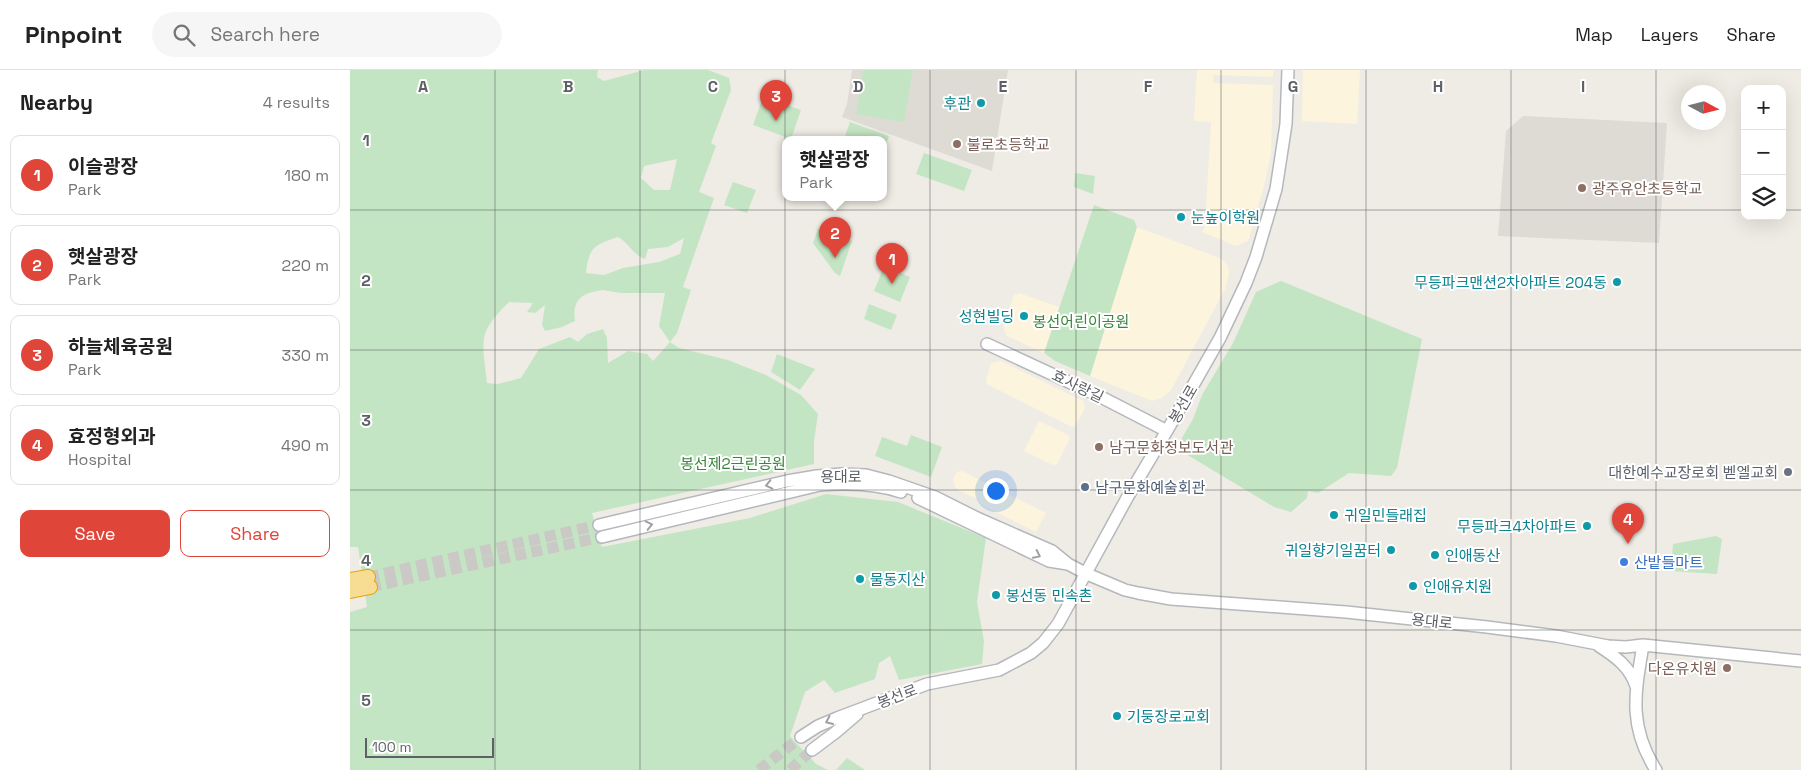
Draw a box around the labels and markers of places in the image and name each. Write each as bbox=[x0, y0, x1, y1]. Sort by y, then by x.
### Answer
pin: 3 bbox=[760, 80, 792, 121]
place label: 후관 bbox=[943, 94, 971, 113]
marker: 후관 bbox=[975, 97, 987, 109]
place label: 불로초등학교 bbox=[967, 135, 1050, 154]
marker: 불로초등학교 bbox=[951, 138, 963, 150]
place label: 광주유안초등학교 bbox=[1592, 179, 1702, 198]
marker: 광주유안초등학교 bbox=[1576, 182, 1588, 194]
place label: 눈높이학원 bbox=[1191, 208, 1260, 227]
marker: 눈높이학원 bbox=[1175, 211, 1187, 223]
pin: 2 bbox=[819, 217, 851, 258]
pin: 1 bbox=[876, 243, 908, 284]
place label: 무등파크맨션2차아파트 204동 bbox=[1414, 273, 1607, 292]
marker: 무등파크맨션2차아파트 204동 bbox=[1611, 276, 1623, 288]
place label: 성현빌딩 bbox=[959, 307, 1014, 326]
marker: 성현빌딩 bbox=[1018, 310, 1030, 322]
place label: 남구문화정보도서관 bbox=[1109, 438, 1233, 457]
marker: 남구문화정보도서관 bbox=[1093, 441, 1105, 453]
place label: 대한예수교장로회 벧엘교회 bbox=[1609, 463, 1778, 482]
marker: 대한예수교장로회 벧엘교회 bbox=[1782, 466, 1794, 478]
place label: 남구문화예술회관 bbox=[1095, 478, 1206, 497]
marker: 남구문화예술회관 bbox=[1079, 481, 1091, 493]
pin: 4 bbox=[1612, 503, 1644, 544]
place label: 귀일민들래집 bbox=[1344, 506, 1427, 525]
marker: 귀일민들래집 bbox=[1328, 509, 1340, 521]
place label: 무등파크4차아파트 bbox=[1457, 517, 1577, 536]
marker: 무등파크4차아파트 bbox=[1581, 520, 1593, 532]
place label: 귀일향기일꿈터 bbox=[1284, 541, 1381, 560]
marker: 귀일향기일꿈터 bbox=[1385, 544, 1397, 556]
place label: 인애동산 bbox=[1445, 546, 1500, 565]
marker: 인애동산 bbox=[1429, 549, 1441, 561]
place label: 산밭들마트 bbox=[1634, 553, 1703, 572]
marker: 산밭들마트 bbox=[1618, 556, 1630, 568]
place label: 물동지산 bbox=[870, 570, 925, 589]
marker: 물동지산 bbox=[854, 573, 866, 585]
place label: 인애유치원 bbox=[1423, 577, 1492, 596]
marker: 인애유치원 bbox=[1407, 580, 1419, 592]
place label: 봉선동 민속촌 bbox=[1006, 586, 1093, 605]
marker: 봉선동 민속촌 bbox=[990, 589, 1002, 601]
place label: 다온유치원 bbox=[1648, 659, 1717, 678]
marker: 다온유치원 bbox=[1721, 662, 1733, 674]
place label: 기둥장로교회 bbox=[1127, 707, 1210, 726]
marker: 기둥장로교회 bbox=[1111, 710, 1123, 722]

